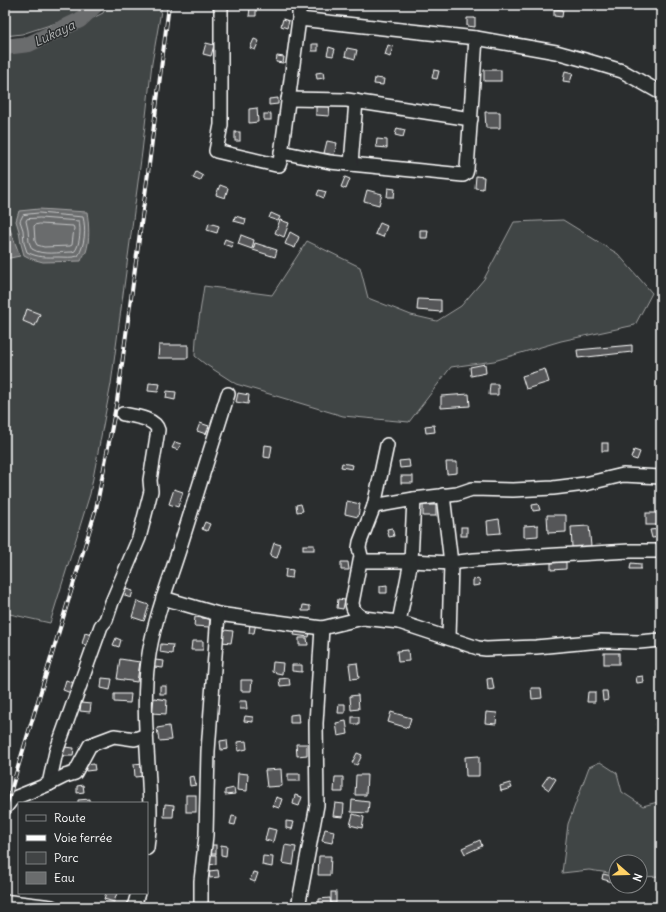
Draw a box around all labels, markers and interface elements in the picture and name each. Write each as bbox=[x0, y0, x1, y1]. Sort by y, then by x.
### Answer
water label: Lukaya bbox=[31, 16, 78, 50]
legend bbox=[18, 802, 148, 894]
text: Route bbox=[54, 810, 86, 825]
text: Voie ferrée bbox=[54, 830, 112, 845]
text: Parc bbox=[54, 850, 79, 865]
north arrow bbox=[608, 854, 648, 894]
text: Eau bbox=[54, 870, 75, 885]
text: N bbox=[630, 871, 645, 883]

